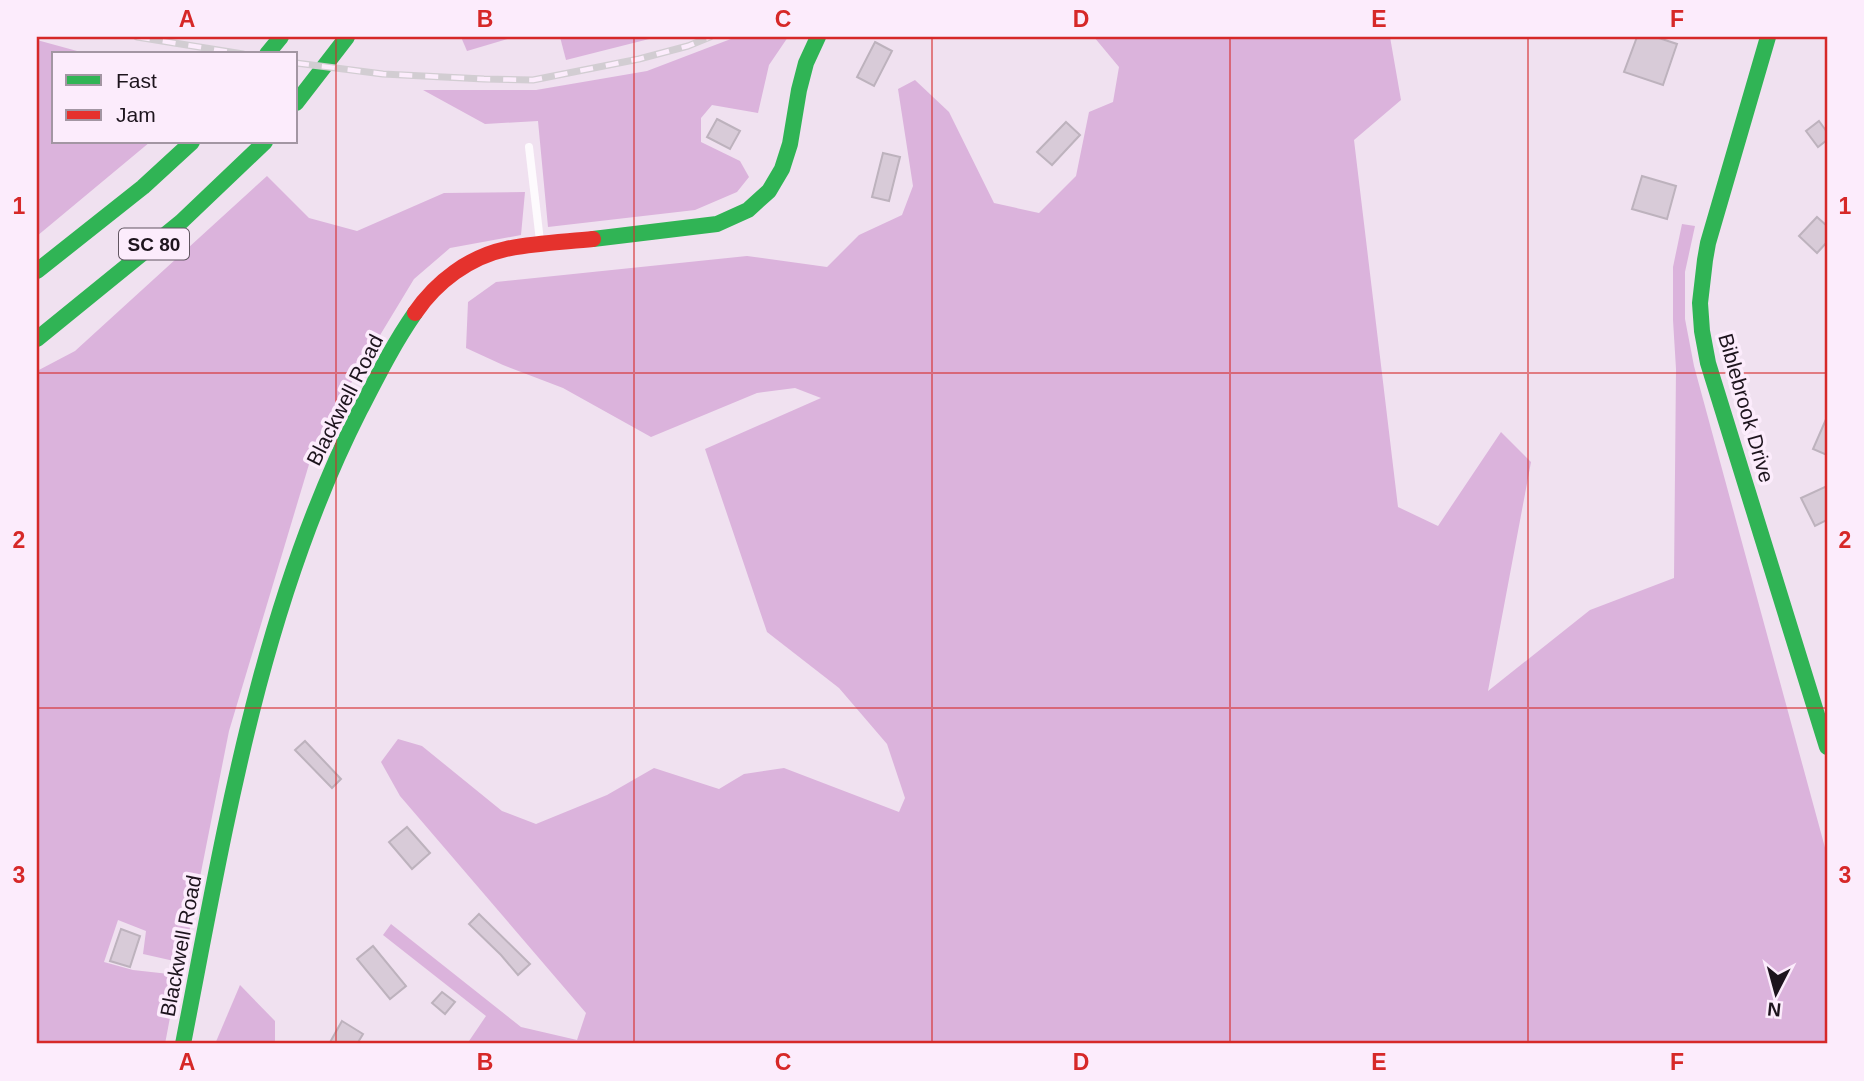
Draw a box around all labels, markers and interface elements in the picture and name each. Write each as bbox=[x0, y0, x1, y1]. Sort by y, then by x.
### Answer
text: A bbox=[179, 6, 195, 32]
text: B bbox=[477, 6, 493, 32]
text: C bbox=[775, 6, 791, 32]
text: D bbox=[1073, 6, 1089, 32]
text: E bbox=[1371, 6, 1387, 32]
text: F bbox=[1670, 6, 1684, 32]
legend bbox=[52, 52, 298, 144]
text: Fast bbox=[116, 69, 157, 92]
text: Jam bbox=[116, 103, 156, 126]
text: 1 bbox=[13, 193, 26, 219]
text: 1 bbox=[1839, 193, 1852, 219]
road number: SC 80 bbox=[119, 228, 189, 260]
street label: Blackwell Road bbox=[302, 331, 387, 469]
street label: Biblebrook Drive bbox=[1714, 331, 1779, 485]
text: 2 bbox=[13, 527, 25, 553]
text: 2 bbox=[1839, 527, 1851, 553]
text: 3 bbox=[13, 862, 25, 888]
text: 3 bbox=[1839, 862, 1851, 888]
street label: Blackwell Road bbox=[156, 873, 205, 1019]
north arrow bbox=[1742, 958, 1812, 1028]
text: N bbox=[1766, 998, 1782, 1021]
text: A bbox=[179, 1049, 195, 1075]
text: B bbox=[477, 1049, 493, 1075]
text: C bbox=[775, 1049, 791, 1075]
text: D bbox=[1073, 1049, 1089, 1075]
text: E bbox=[1371, 1049, 1387, 1075]
text: F bbox=[1670, 1049, 1684, 1075]

